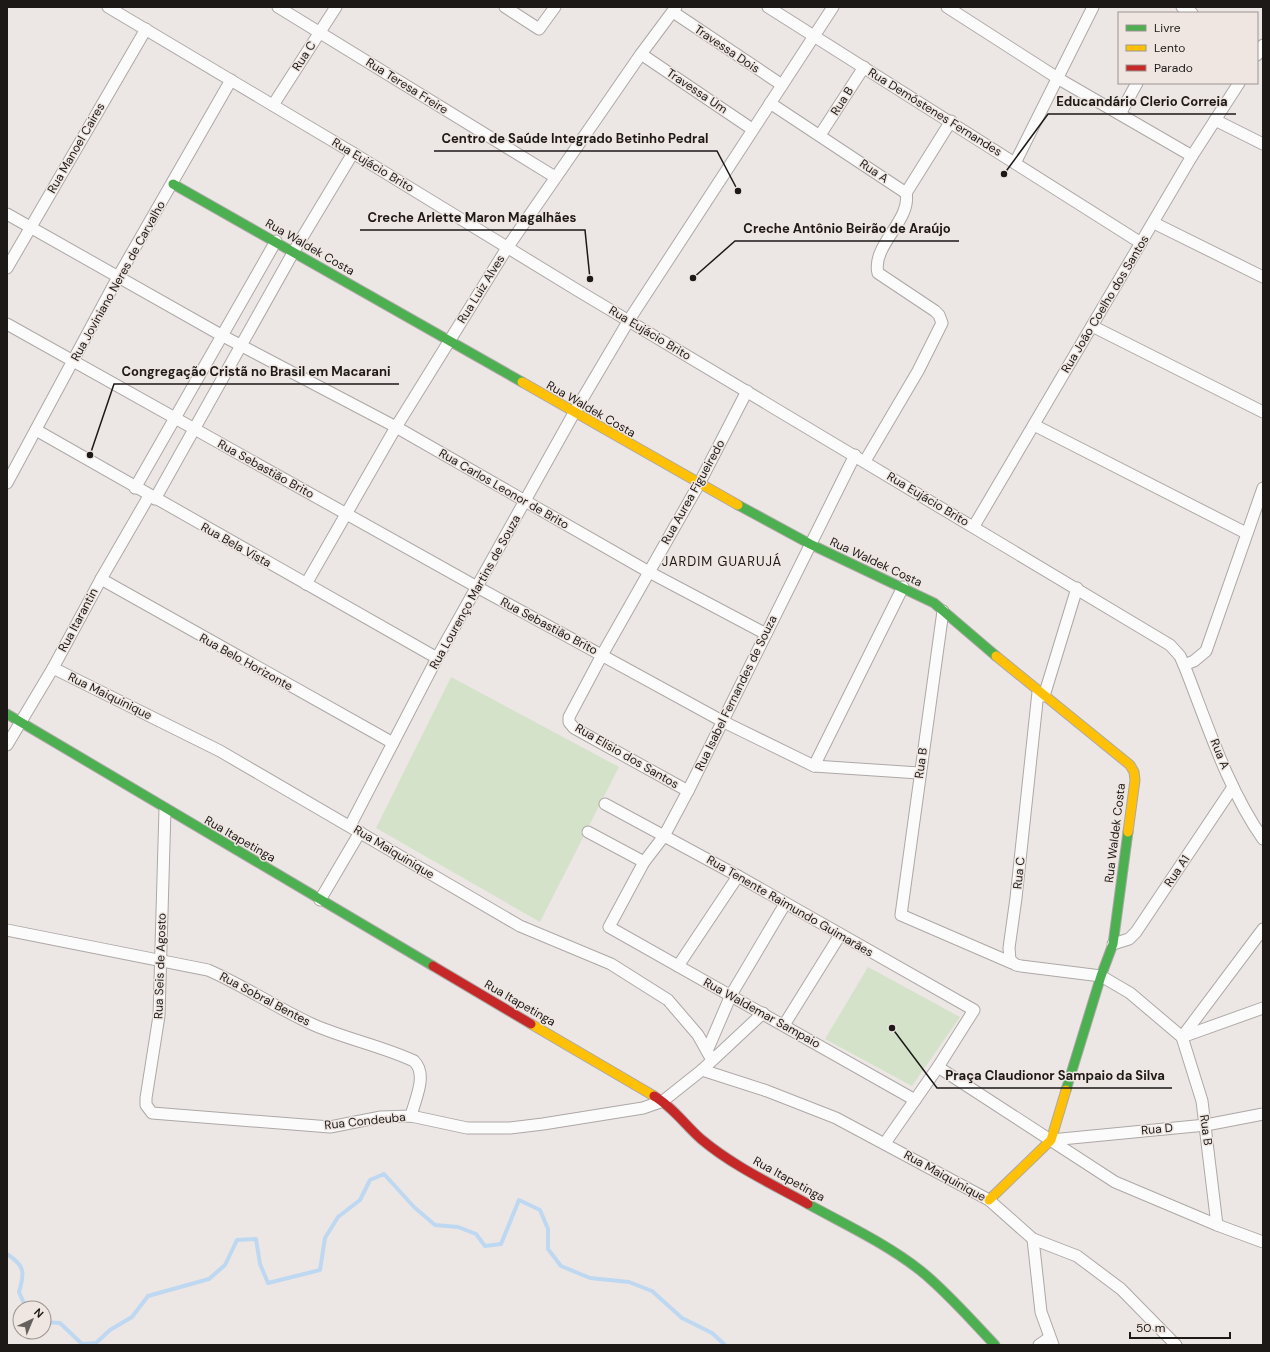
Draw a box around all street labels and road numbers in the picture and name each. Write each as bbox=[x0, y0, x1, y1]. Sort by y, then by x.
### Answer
street label: Travessa Dois bbox=[691, 21, 763, 77]
street label: Rua C bbox=[288, 38, 320, 74]
street label: Rua Teresa Freire bbox=[363, 54, 451, 118]
street label: Rua Demóstenes Fernandes bbox=[865, 64, 1005, 160]
street label: Travessa Um bbox=[664, 65, 730, 117]
street label: Rua B bbox=[827, 84, 857, 118]
street label: Rua Manoel Caires bbox=[44, 100, 108, 196]
street label: Rua Eujácio Brito bbox=[329, 134, 417, 196]
street label: Rua A bbox=[856, 156, 892, 187]
street label: Rua Joviniano Neres de Carvalho bbox=[67, 198, 169, 364]
street label: Rua Waldek Costa bbox=[263, 215, 357, 279]
street label: Rua João Coelho dos Santos bbox=[1057, 232, 1153, 376]
street label: Rua Luiz Alves bbox=[454, 252, 508, 326]
street label: Rua Eujácio Brito bbox=[606, 302, 694, 364]
street label: Rua Waldek Costa bbox=[544, 377, 638, 441]
street label: Rua Sebastião Brito bbox=[215, 436, 317, 502]
street label: Rua Aurea Figueiredo bbox=[658, 437, 728, 547]
street label: Rua Carlos Leonor de Brito bbox=[436, 445, 572, 533]
street label: Rua Eujácio Brito bbox=[884, 468, 972, 530]
street label: Rua Lourenço Martins de Souza bbox=[426, 512, 524, 672]
street label: Rua Bela Vista bbox=[198, 519, 274, 571]
street label: Rua Waldek Costa bbox=[827, 534, 925, 590]
street label: Rua Itarantin bbox=[54, 585, 102, 655]
street label: Rua Sebastião Brito bbox=[498, 594, 600, 658]
street label: Rua Isabel Fernandes de Souza bbox=[691, 613, 781, 773]
street label: Rua Belo Horizonte bbox=[197, 630, 296, 694]
street label: Rua Maiquinique bbox=[65, 669, 155, 723]
street label: Rua Elisio dos Santos bbox=[572, 720, 682, 792]
street label: Rua A bbox=[1207, 736, 1233, 772]
street label: Rua B bbox=[911, 747, 931, 779]
street label: Rua Waldek Costa bbox=[1101, 782, 1129, 884]
street label: Rua Itapetinga bbox=[202, 812, 278, 866]
street label: Rua Maiquinique bbox=[351, 822, 437, 883]
street label: Rua Tenente Raimundo Guimarães bbox=[704, 852, 876, 960]
street label: Rua A1 bbox=[1161, 852, 1193, 890]
street label: Rua C bbox=[1009, 856, 1029, 890]
street label: Rua Seis de Agosto bbox=[150, 913, 170, 1019]
street label: Rua Sobral Bentes bbox=[217, 968, 313, 1030]
street label: Rua Waldemar Sampaio bbox=[701, 974, 823, 1052]
street label: Rua Itapetinga bbox=[482, 976, 558, 1030]
street label: Rua Condeuba bbox=[324, 1109, 406, 1133]
street label: Rua B bbox=[1196, 1114, 1216, 1146]
street label: Rua D bbox=[1140, 1120, 1174, 1138]
street label: Rua Maiquinique bbox=[901, 1147, 989, 1205]
street label: Rua Itapetinga bbox=[750, 1153, 828, 1205]

